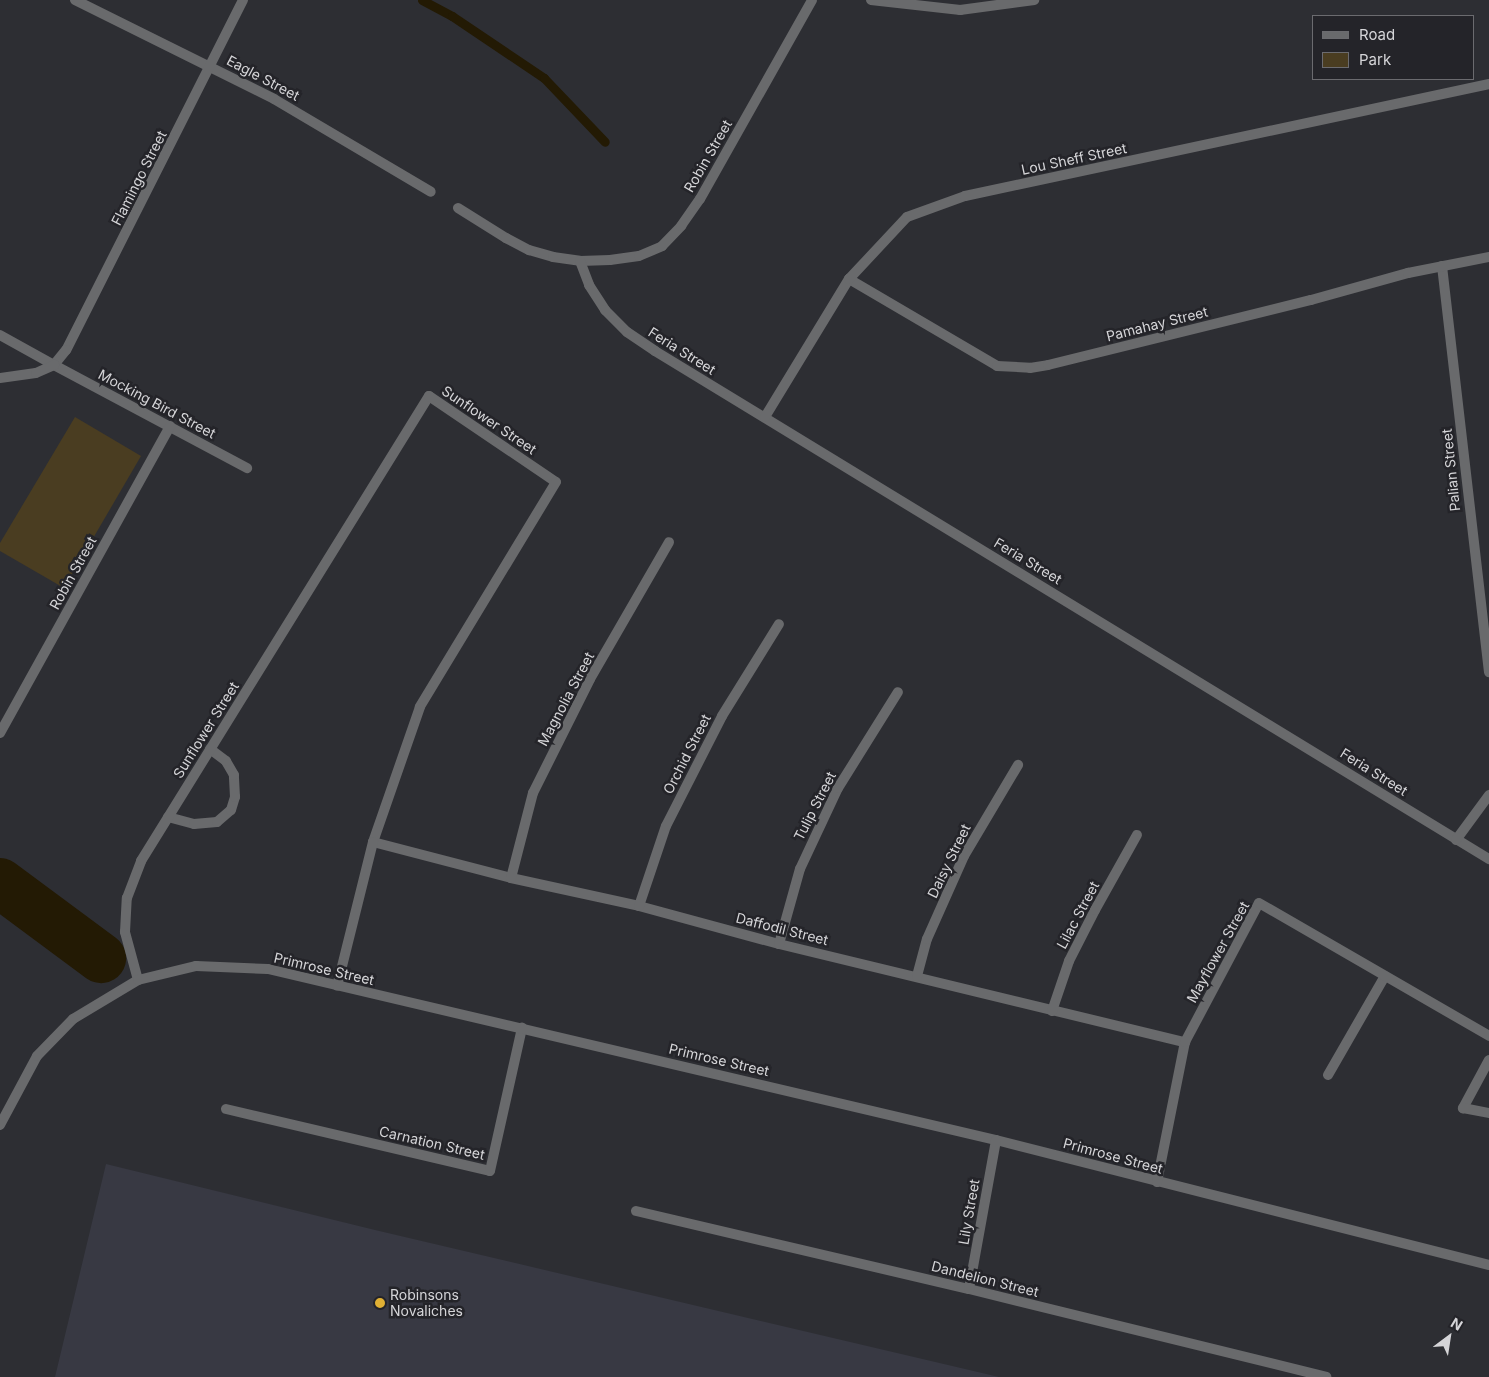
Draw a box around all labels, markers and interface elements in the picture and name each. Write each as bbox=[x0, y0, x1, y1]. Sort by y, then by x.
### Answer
legend bbox=[1312, 15, 1474, 80]
text: Road bbox=[1359, 25, 1395, 44]
text: Park bbox=[1359, 50, 1391, 69]
street label: Eagle Street bbox=[224, 52, 302, 104]
street label: Robin Street bbox=[681, 117, 735, 195]
street label: Flamingo Street bbox=[108, 128, 170, 228]
street label: Lou Sheff Street bbox=[1020, 140, 1128, 178]
street label: Pamahay Street bbox=[1104, 303, 1210, 345]
street label: Feria Street bbox=[645, 324, 719, 378]
street label: Mocking Bird Street bbox=[95, 366, 219, 442]
street label: Sunflower Street bbox=[439, 382, 539, 458]
street label: Palian Street bbox=[1438, 428, 1464, 512]
street label: Robin Street bbox=[46, 534, 100, 612]
street label: Feria Street bbox=[991, 534, 1065, 588]
street label: Magnolia Street bbox=[534, 649, 598, 749]
street label: Sunflower Street bbox=[170, 679, 242, 781]
street label: Orchid Street bbox=[660, 711, 714, 797]
street label: Feria Street bbox=[1337, 745, 1411, 799]
street label: Tulip Street bbox=[790, 769, 840, 843]
street label: Daisy Street bbox=[924, 821, 974, 901]
street label: Lilac Street bbox=[1053, 878, 1103, 952]
street label: Mayflower Street bbox=[1183, 898, 1253, 1006]
street label: Daffodil Street bbox=[734, 909, 830, 949]
street label: Primrose Street bbox=[272, 949, 376, 989]
street label: Primrose Street bbox=[667, 1040, 771, 1080]
street label: Carnation Street bbox=[378, 1123, 486, 1163]
street label: Primrose Street bbox=[1061, 1135, 1165, 1177]
street label: Lily Street bbox=[955, 1178, 983, 1246]
street label: Dandelion Street bbox=[930, 1258, 1040, 1300]
place label: Robinsons Novaliches bbox=[390, 1287, 463, 1320]
marker: Robinsons Novaliches bbox=[374, 1297, 386, 1309]
north arrow bbox=[1424, 1312, 1474, 1362]
text: N bbox=[1448, 1314, 1466, 1334]

